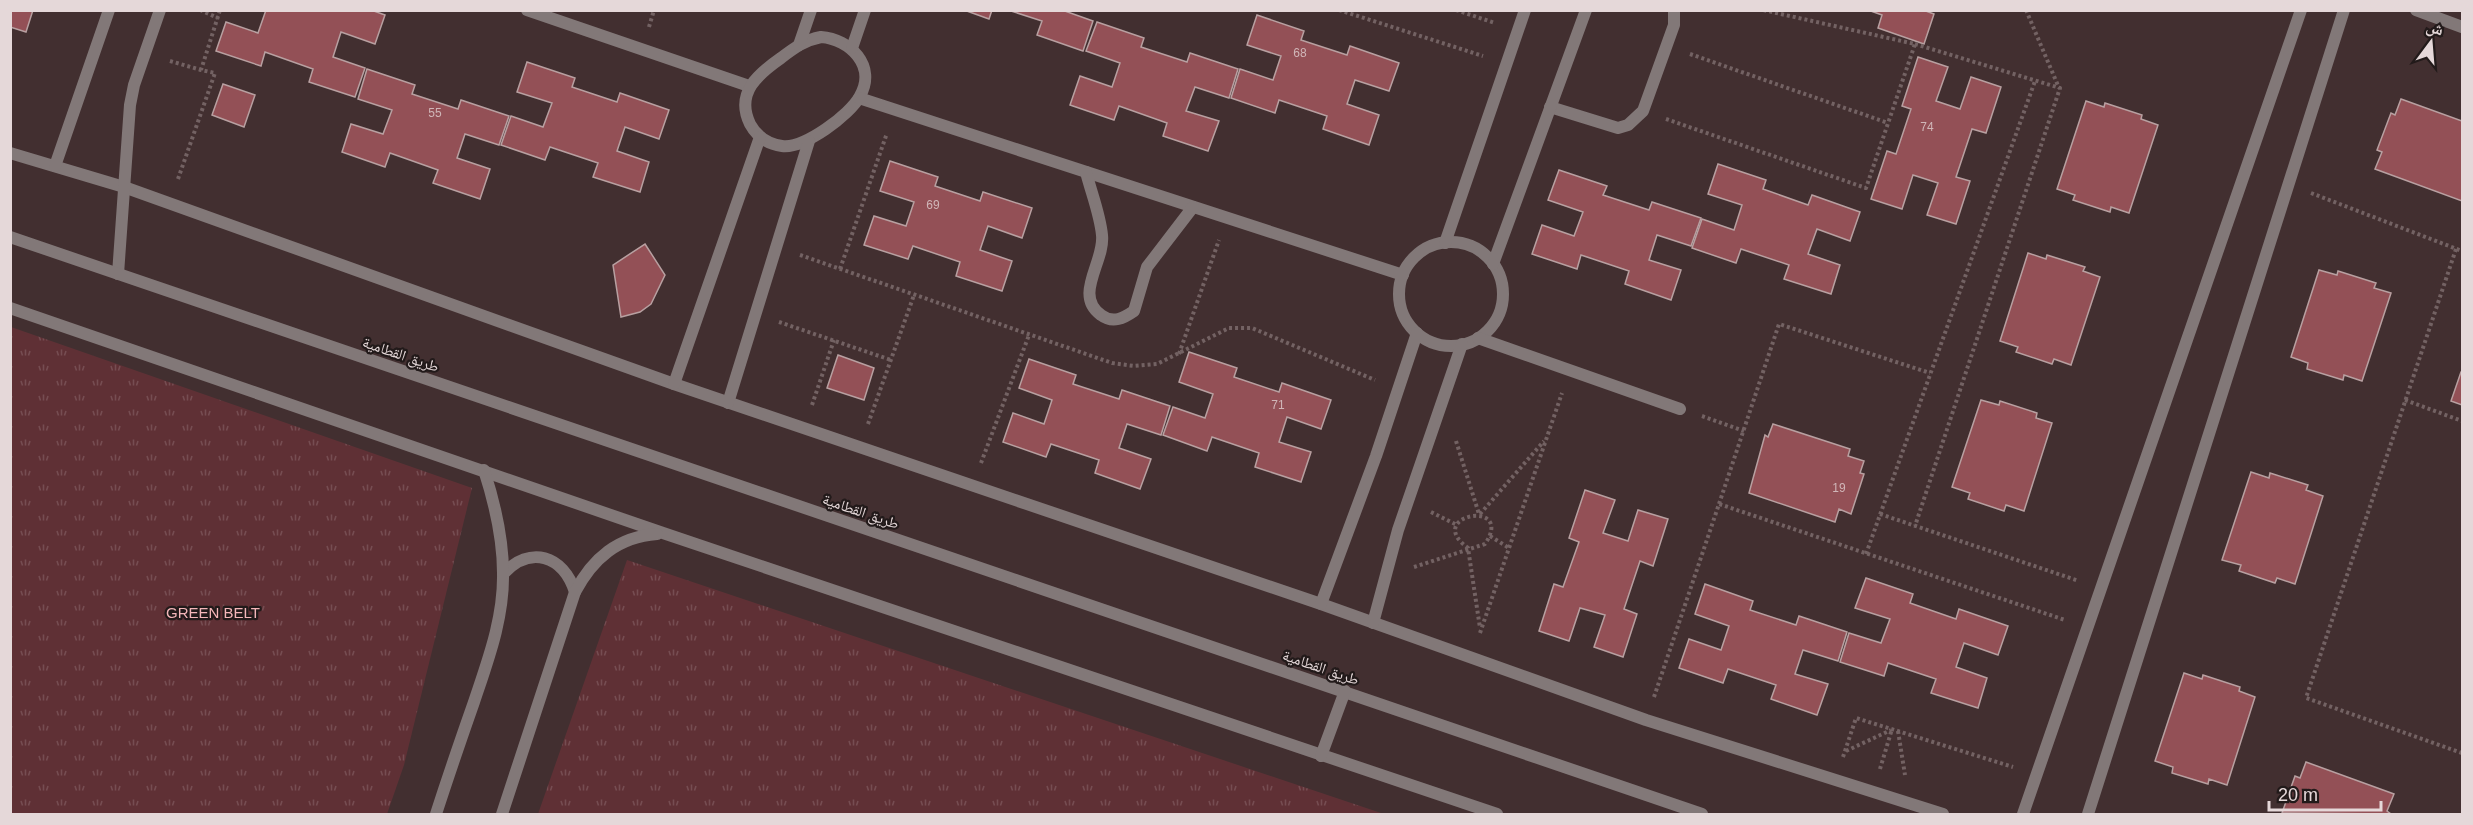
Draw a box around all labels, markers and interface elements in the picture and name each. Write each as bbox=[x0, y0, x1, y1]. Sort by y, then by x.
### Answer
north arrow bbox=[2401, 12, 2461, 72]
text: ش bbox=[2424, 18, 2446, 40]
house number: 68 bbox=[1293, 46, 1307, 60]
house number: 55 bbox=[428, 106, 442, 120]
house number: 74 bbox=[1920, 120, 1934, 134]
house number: 69 bbox=[926, 198, 940, 212]
street label: طريق القطامية bbox=[360, 333, 442, 377]
house number: 71 bbox=[1271, 398, 1285, 412]
house number: 19 bbox=[1832, 481, 1846, 495]
street label: طريق القطامية bbox=[820, 490, 902, 534]
park label: GREEN BELT bbox=[166, 604, 260, 621]
street label: طريق القطامية bbox=[1280, 646, 1362, 690]
scale bar bbox=[2269, 774, 2382, 812]
text: 20 m bbox=[2278, 785, 2318, 805]

